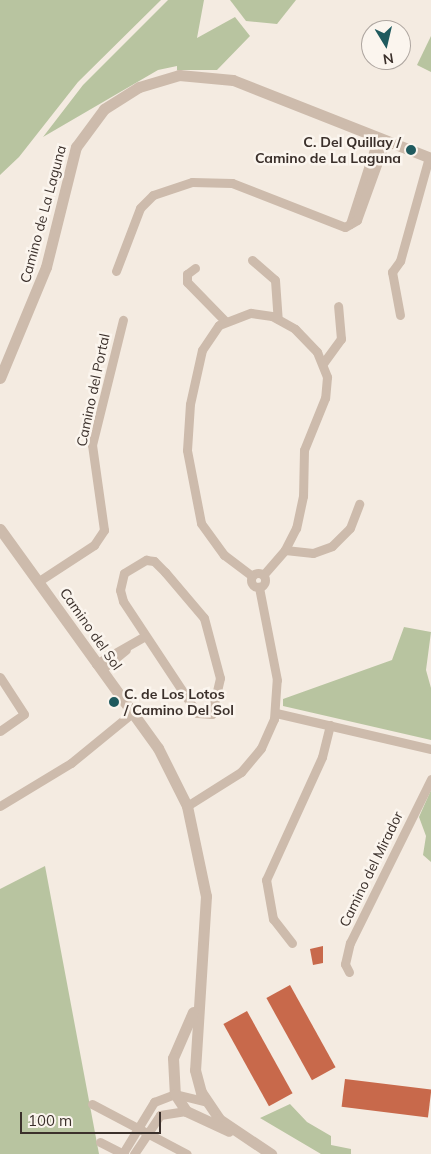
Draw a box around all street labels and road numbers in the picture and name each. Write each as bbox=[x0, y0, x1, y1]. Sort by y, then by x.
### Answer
street label: Camino de La Laguna bbox=[17, 143, 69, 285]
street label: Camino del Portal bbox=[73, 332, 113, 448]
street label: Camino del Sol bbox=[57, 585, 125, 673]
street label: Camino del Mirador bbox=[336, 808, 406, 930]

